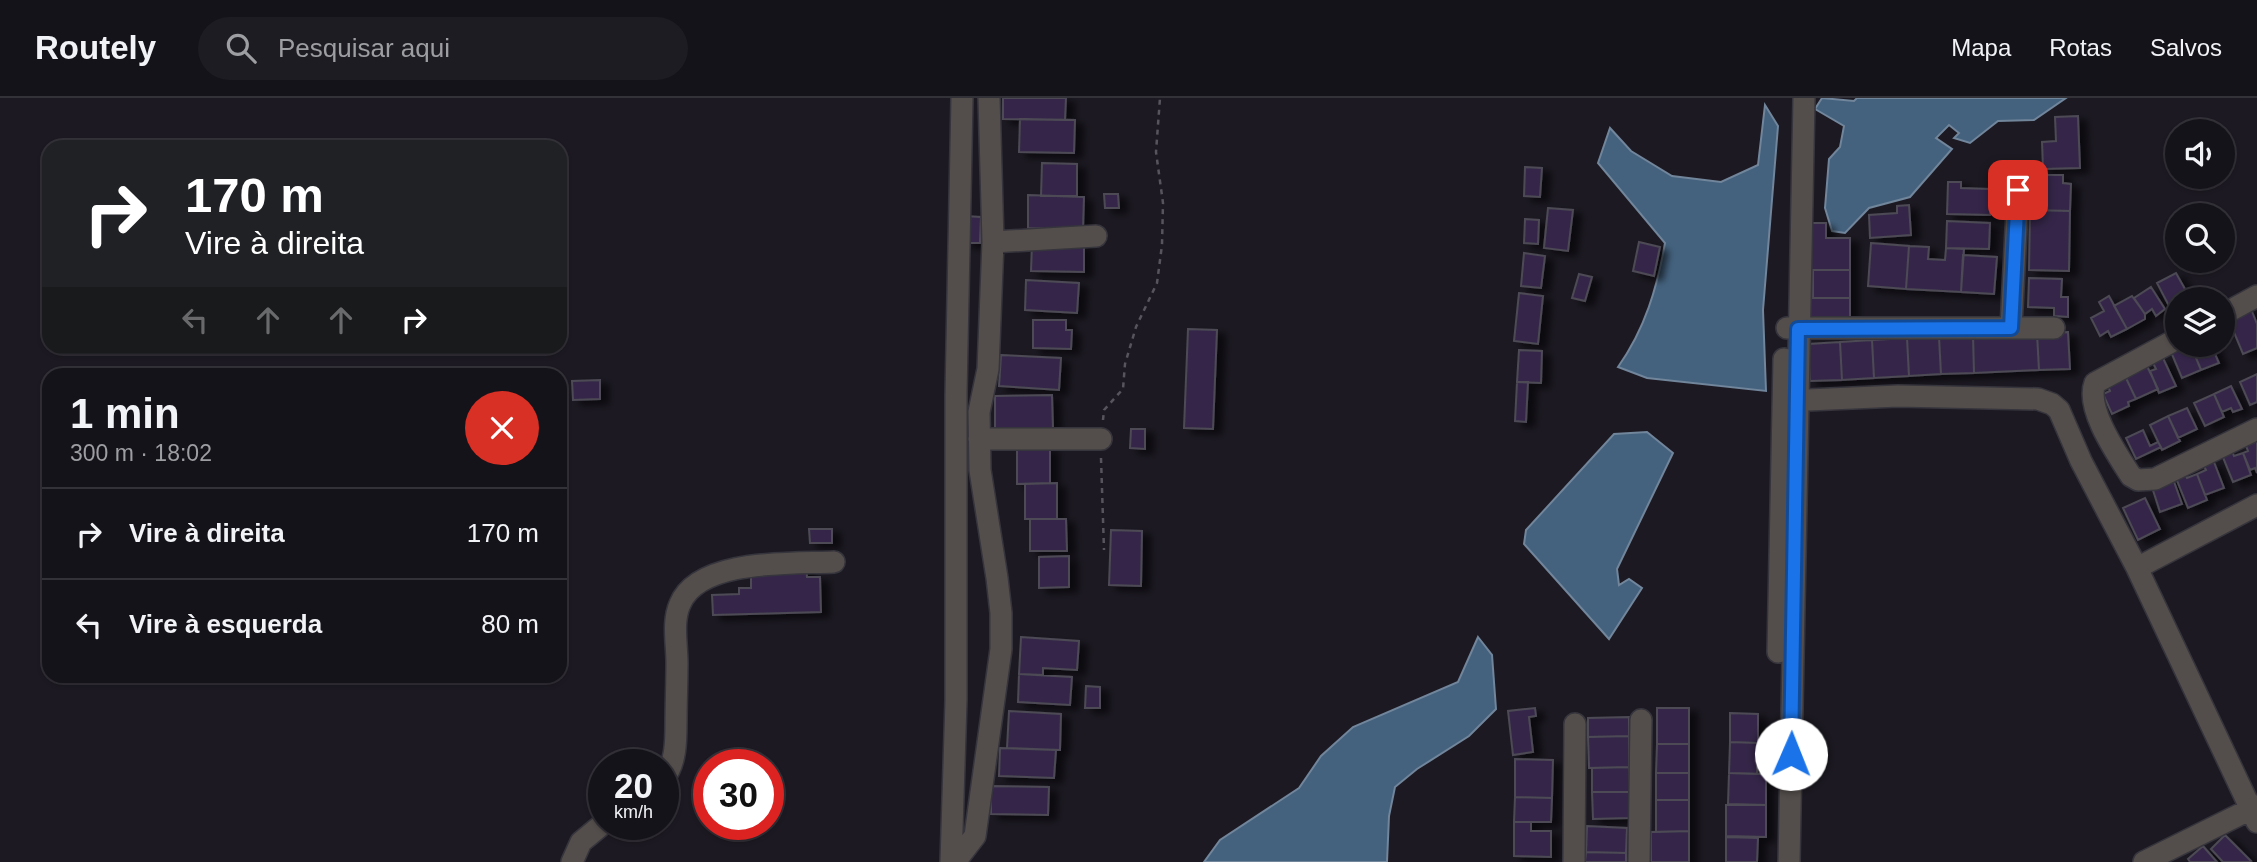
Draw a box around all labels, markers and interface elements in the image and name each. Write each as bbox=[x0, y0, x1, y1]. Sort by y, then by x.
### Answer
search box bbox=[198, 17, 688, 80]
text: Routely bbox=[35, 29, 156, 66]
icon: search bbox=[222, 29, 260, 67]
text: Pesquisar aqui bbox=[278, 33, 450, 63]
text: Mapa bbox=[1951, 34, 2011, 61]
text: Rotas bbox=[2049, 34, 2112, 61]
text: Salvos bbox=[2150, 34, 2222, 61]
map controls bbox=[2165, 119, 2235, 357]
button: sound bbox=[2165, 119, 2235, 189]
pin bbox=[1988, 160, 2048, 220]
icon: right bbox=[70, 168, 161, 259]
text: 170 m bbox=[185, 168, 324, 222]
icon: arrive bbox=[1999, 171, 2037, 209]
button: search bbox=[2165, 203, 2235, 273]
text: Vire à direita bbox=[185, 225, 364, 261]
button: layers bbox=[2165, 287, 2235, 357]
icon: left bbox=[176, 301, 214, 339]
icon: ahead bbox=[249, 301, 287, 339]
icon: ahead bbox=[322, 301, 360, 339]
icon: right bbox=[395, 301, 433, 339]
text: 1 min bbox=[70, 390, 180, 437]
button: close bbox=[465, 391, 539, 465]
text: 300 m · 18:02 bbox=[70, 440, 212, 466]
icon: right bbox=[70, 515, 108, 553]
text: Vire à direita bbox=[129, 518, 285, 548]
text: 170 m bbox=[467, 518, 539, 548]
icon: left bbox=[70, 606, 108, 644]
text: Vire à esquerda bbox=[129, 609, 322, 639]
text: 80 m bbox=[481, 609, 539, 639]
position arrow bbox=[1754, 717, 1828, 791]
speed limit sign: 30 bbox=[693, 749, 784, 840]
text: 20 bbox=[614, 766, 653, 805]
text: km/h bbox=[614, 802, 653, 822]

